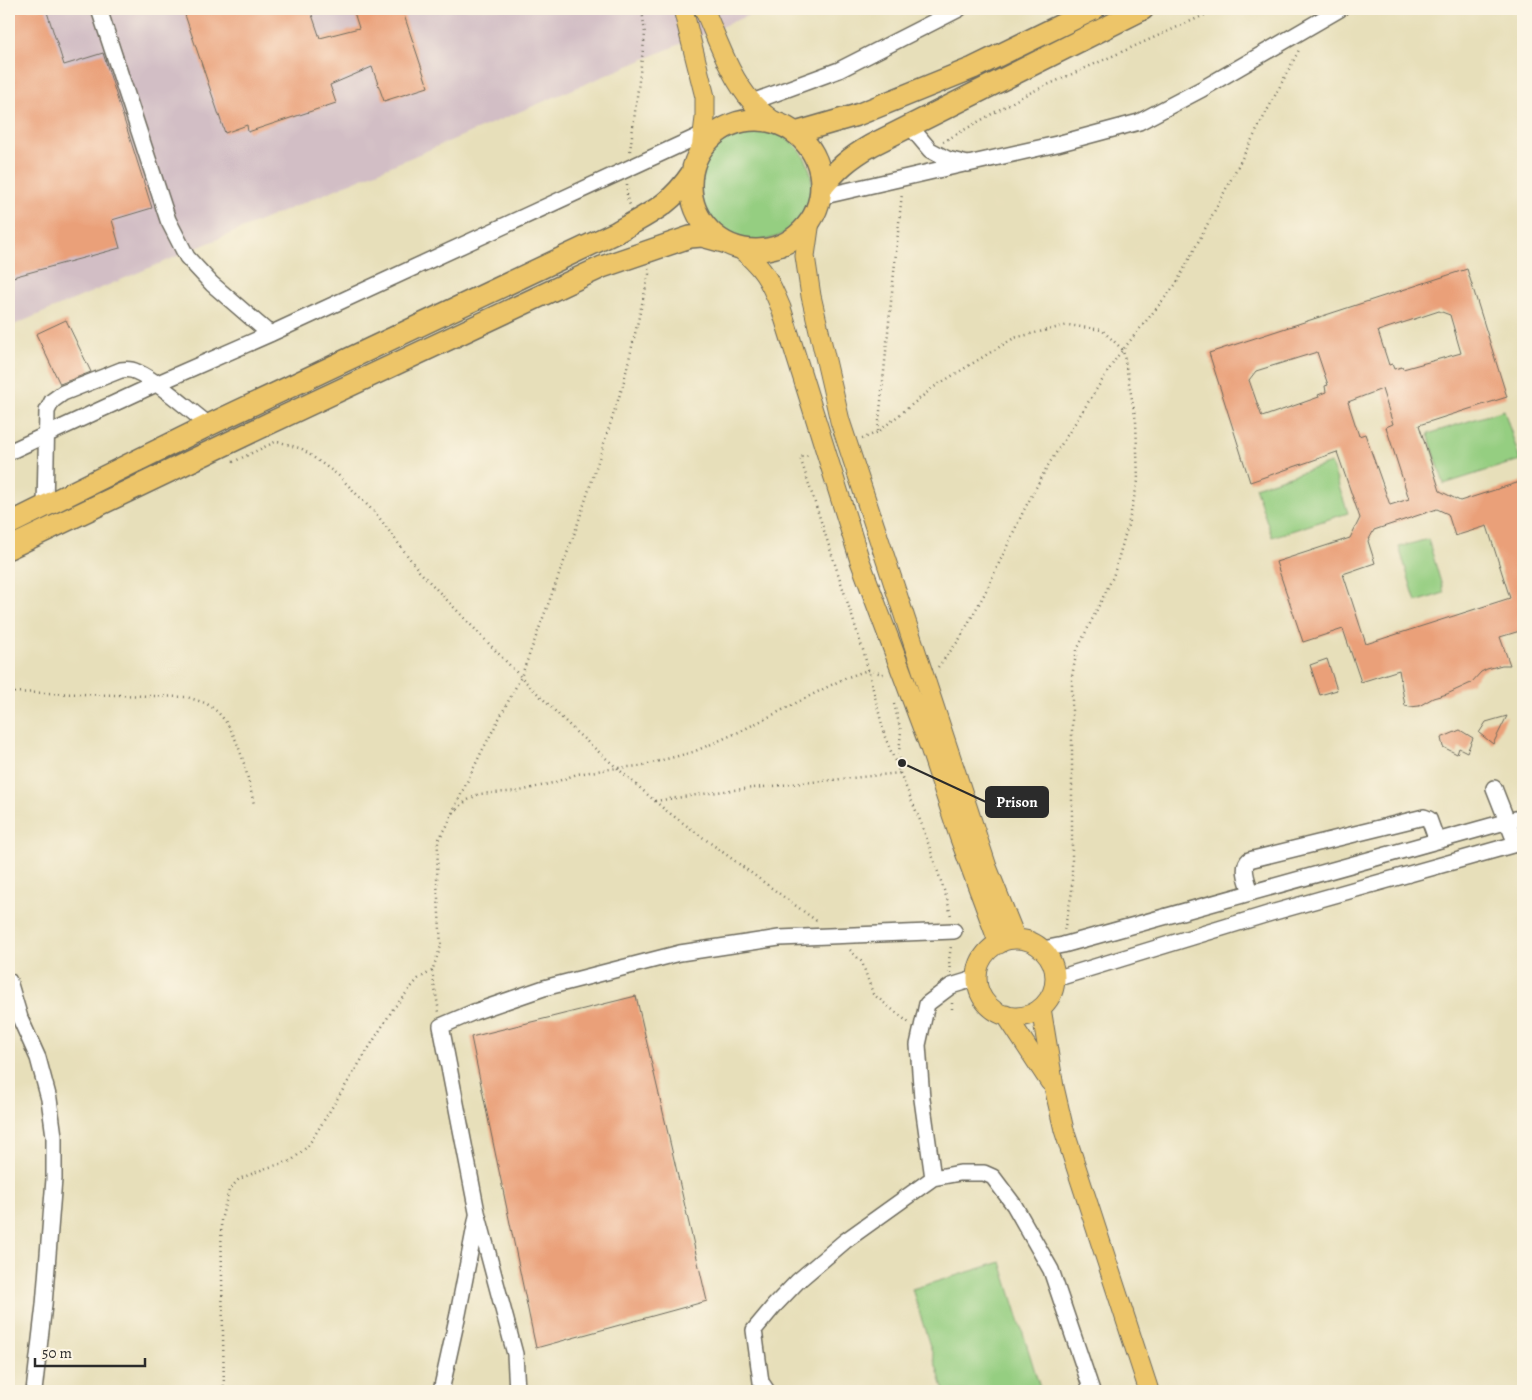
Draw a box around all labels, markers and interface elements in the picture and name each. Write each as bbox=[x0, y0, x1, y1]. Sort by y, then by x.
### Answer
callout: Prison bbox=[986, 787, 1048, 817]
text: Prison bbox=[996, 792, 1038, 812]
scale bar bbox=[35, 1335, 145, 1367]
text: 50 m bbox=[42, 1343, 72, 1363]

